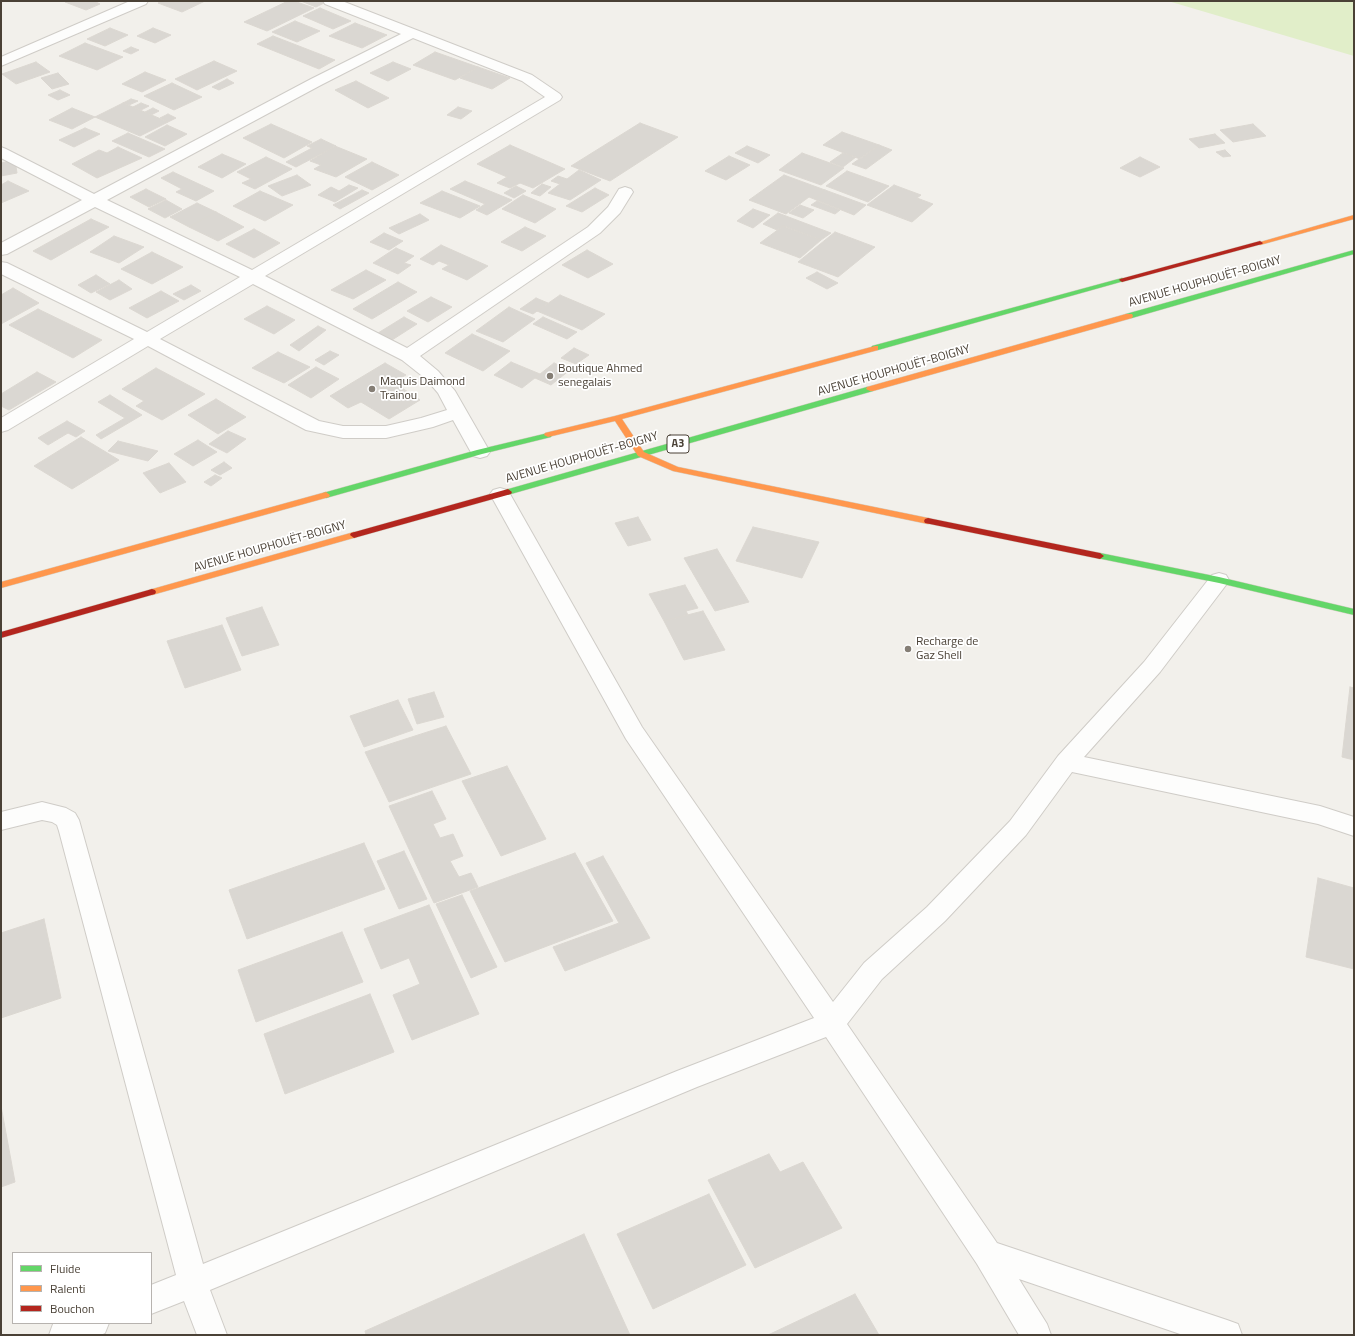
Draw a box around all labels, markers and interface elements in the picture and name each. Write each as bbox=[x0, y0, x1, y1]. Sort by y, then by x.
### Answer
street label: AVENUE HOUPHOUËT-BOIGNY bbox=[1127, 253, 1283, 311]
street label: AVENUE HOUPHOUËT-BOIGNY bbox=[816, 342, 972, 400]
place label: Boutique Ahmed senegalais bbox=[558, 362, 642, 390]
marker: Boutique Ahmed senegalais bbox=[545, 371, 555, 381]
place label: Maquis Daimond Trainou bbox=[380, 375, 465, 403]
marker: Maquis Daimond Trainou bbox=[367, 384, 377, 394]
street label: AVENUE HOUPHOUËT-BOIGNY bbox=[504, 429, 660, 487]
road number: A3 bbox=[667, 435, 689, 453]
street label: AVENUE HOUPHOUËT-BOIGNY bbox=[192, 518, 348, 576]
place label: Recharge de Gaz Shell bbox=[916, 635, 978, 663]
marker: Recharge de Gaz Shell bbox=[903, 644, 913, 654]
legend bbox=[12, 1252, 152, 1324]
text: Fluide bbox=[50, 1259, 81, 1278]
text: Ralenti bbox=[50, 1279, 85, 1298]
text: Bouchon bbox=[50, 1299, 95, 1318]

